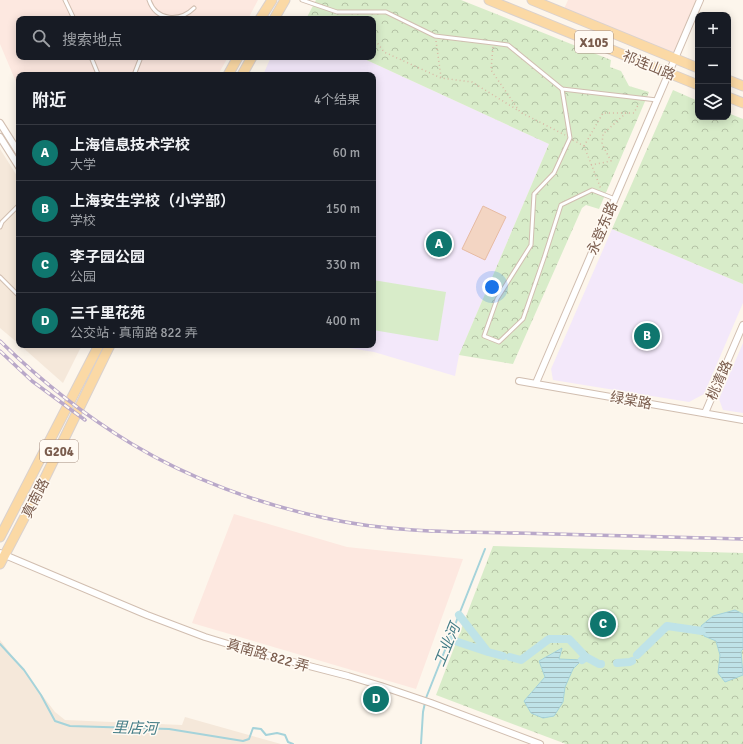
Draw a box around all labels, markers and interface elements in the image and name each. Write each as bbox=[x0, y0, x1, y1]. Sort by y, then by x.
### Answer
map controls bbox=[695, 12, 731, 120]
button: + bbox=[695, 12, 731, 48]
search box bbox=[16, 16, 376, 60]
icon: search bbox=[30, 27, 52, 49]
text: 搜索地点 bbox=[62, 31, 122, 49]
road number: X105 bbox=[575, 31, 613, 53]
street label: 祁连山路 bbox=[620, 47, 678, 84]
button: − bbox=[695, 48, 731, 84]
button: layers bbox=[695, 84, 731, 120]
text: 附近 bbox=[32, 90, 66, 111]
text: 4个结果 bbox=[314, 92, 360, 108]
text: 上海信息技术学校 bbox=[70, 136, 190, 154]
text: A bbox=[41, 145, 49, 161]
text: 60 m bbox=[333, 145, 360, 161]
text: 大学 bbox=[70, 157, 96, 173]
text: 上海安生学校（小学部） bbox=[70, 192, 235, 210]
street label: 永登东路 bbox=[584, 199, 621, 257]
text: B bbox=[41, 201, 49, 217]
text: 150 m bbox=[326, 201, 360, 217]
text: 学校 bbox=[70, 213, 96, 229]
pin: A bbox=[426, 229, 452, 259]
text: 李子园公园 bbox=[70, 248, 145, 266]
text: C bbox=[41, 257, 49, 273]
text: 330 m bbox=[326, 257, 360, 273]
text: 公园 bbox=[70, 269, 96, 285]
your location bbox=[482, 277, 502, 297]
text: 三千里花苑 bbox=[70, 304, 145, 322]
text: D bbox=[41, 313, 49, 329]
text: 400 m bbox=[326, 313, 360, 329]
pin: B bbox=[634, 321, 660, 351]
text: 公交站 · 真南路 822 弄 bbox=[70, 325, 197, 341]
street label: 桃清路 bbox=[703, 358, 736, 403]
street label: 绿棠路 bbox=[609, 388, 653, 413]
road number: G204 bbox=[40, 440, 78, 462]
street label: 真南路 bbox=[18, 476, 53, 521]
pin: C bbox=[590, 609, 616, 639]
water label: 工业河 bbox=[430, 618, 465, 669]
street label: 真南路 822 弄 bbox=[225, 636, 311, 675]
pin: D bbox=[363, 684, 389, 714]
water label: 里店河 bbox=[112, 718, 161, 738]

